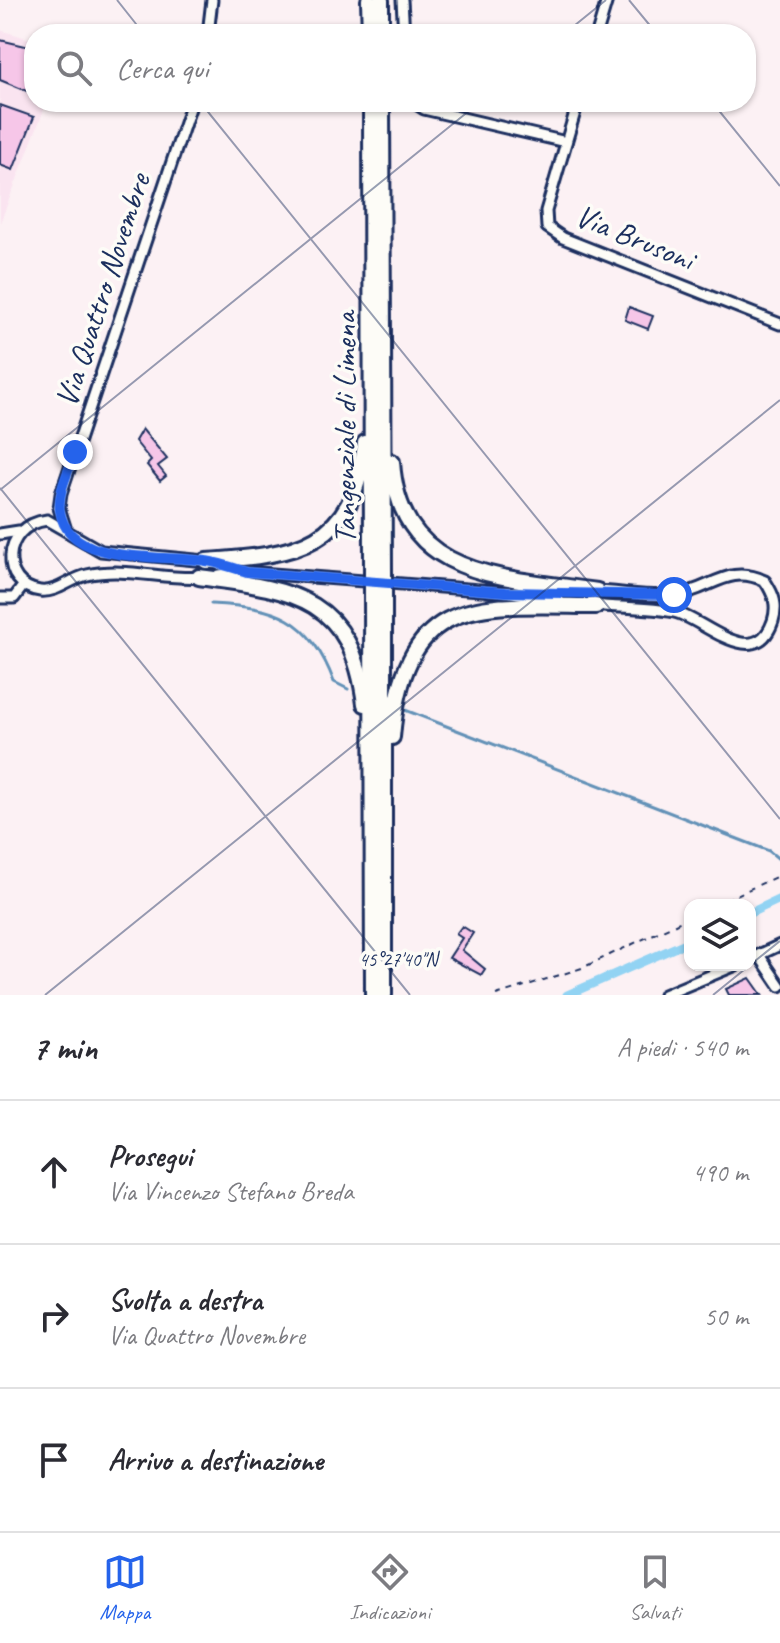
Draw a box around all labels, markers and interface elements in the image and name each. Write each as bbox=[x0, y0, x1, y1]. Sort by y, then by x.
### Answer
search box bbox=[24, 24, 756, 112]
icon: search bbox=[52, 46, 96, 90]
text: Cerca qui bbox=[116, 49, 209, 87]
street label: Via Quattro Novembre bbox=[46, 166, 160, 412]
street label: Via Brusoni bbox=[569, 195, 704, 281]
street label: Tangenziale di Limena bbox=[324, 309, 365, 544]
route end bbox=[57, 434, 93, 470]
route start bbox=[656, 577, 692, 613]
map controls bbox=[684, 899, 756, 971]
button: layers bbox=[684, 899, 756, 971]
text: 45°27'40"N bbox=[359, 947, 440, 972]
text: 7 min bbox=[32, 1026, 97, 1069]
text: A piedi · 540 m bbox=[617, 1031, 748, 1064]
text: Prosegui bbox=[108, 1137, 192, 1175]
icon: ahead bbox=[32, 1150, 76, 1194]
text: 490 m bbox=[692, 1156, 748, 1189]
text: Via Vincenzo Stefano Breda bbox=[108, 1175, 353, 1208]
text: Svolta a destra bbox=[108, 1281, 262, 1319]
icon: right bbox=[32, 1294, 76, 1338]
text: 50 m bbox=[704, 1300, 748, 1333]
text: Via Quattro Novembre bbox=[108, 1319, 305, 1352]
icon: arrive bbox=[32, 1438, 76, 1482]
text: Arrivo a destinazione bbox=[108, 1441, 323, 1479]
tab: Mappa bbox=[99, 1550, 150, 1626]
tab: Indicazioni bbox=[349, 1550, 430, 1626]
tab: Salvati bbox=[629, 1550, 681, 1626]

